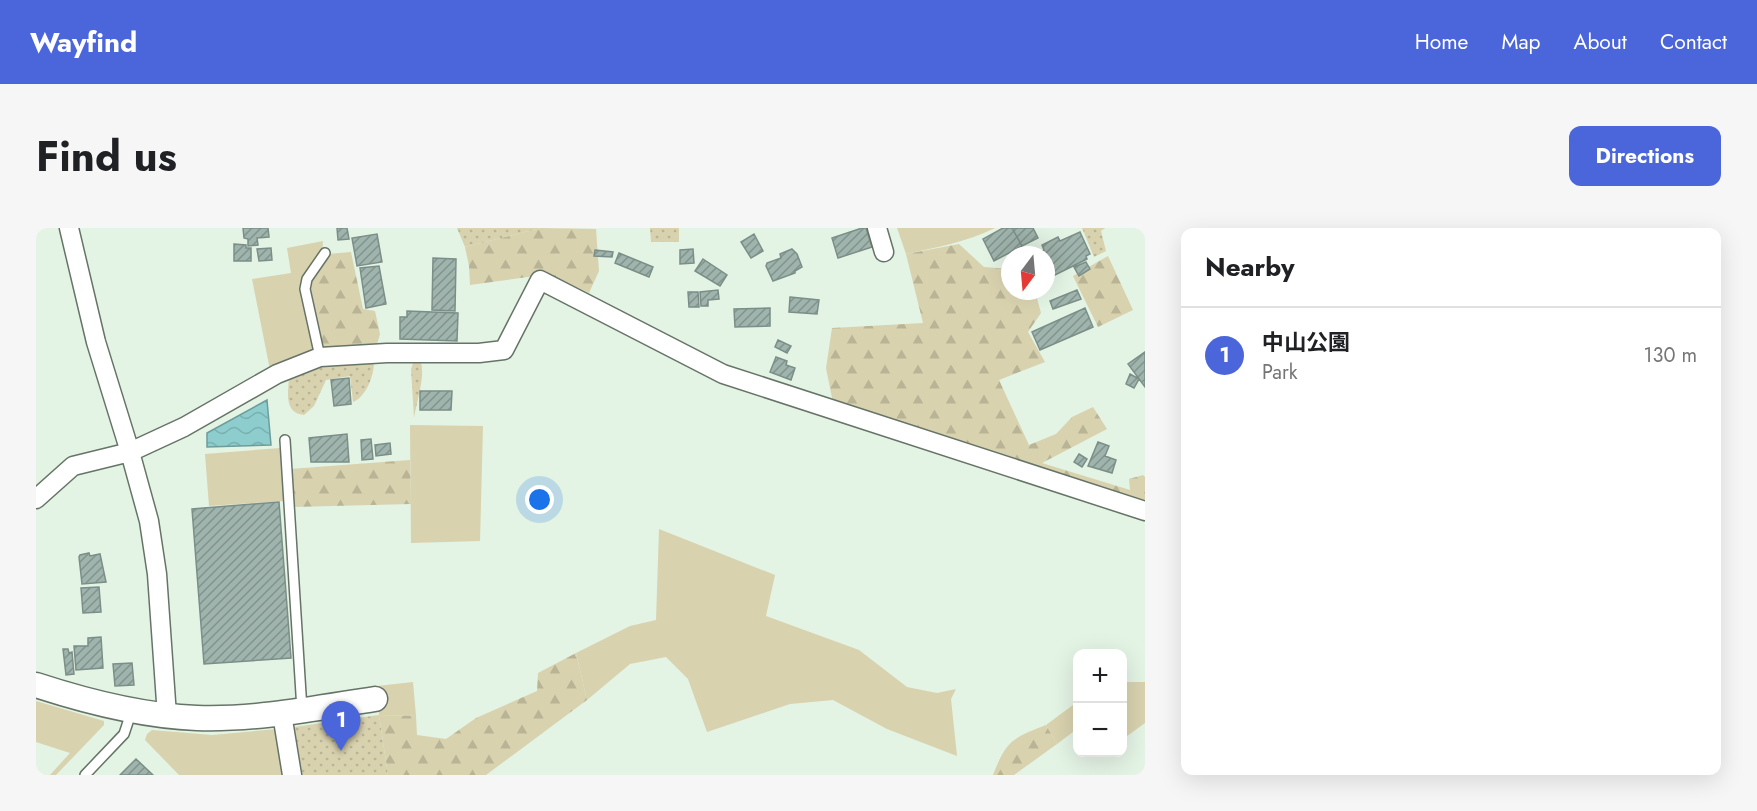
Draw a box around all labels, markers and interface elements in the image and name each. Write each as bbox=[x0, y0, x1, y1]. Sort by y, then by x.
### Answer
text: Wayfind bbox=[30, 22, 137, 63]
text: Home bbox=[1415, 27, 1468, 57]
text: Map bbox=[1501, 27, 1541, 57]
text: About bbox=[1574, 27, 1627, 57]
text: Contact bbox=[1660, 27, 1727, 57]
text: Find us bbox=[36, 126, 177, 187]
button: Directions bbox=[1569, 126, 1721, 186]
north arrow bbox=[1001, 246, 1055, 300]
text: Nearby bbox=[1205, 248, 1294, 286]
text: 中山公園 bbox=[1262, 326, 1350, 358]
text: 1 bbox=[1219, 341, 1230, 370]
text: 130 m bbox=[1643, 341, 1697, 370]
text: Park bbox=[1262, 358, 1298, 387]
your location bbox=[525, 485, 554, 514]
map controls bbox=[1073, 649, 1127, 757]
button: + bbox=[1073, 649, 1127, 703]
pin: 1 bbox=[322, 702, 360, 751]
button: − bbox=[1073, 703, 1127, 757]

